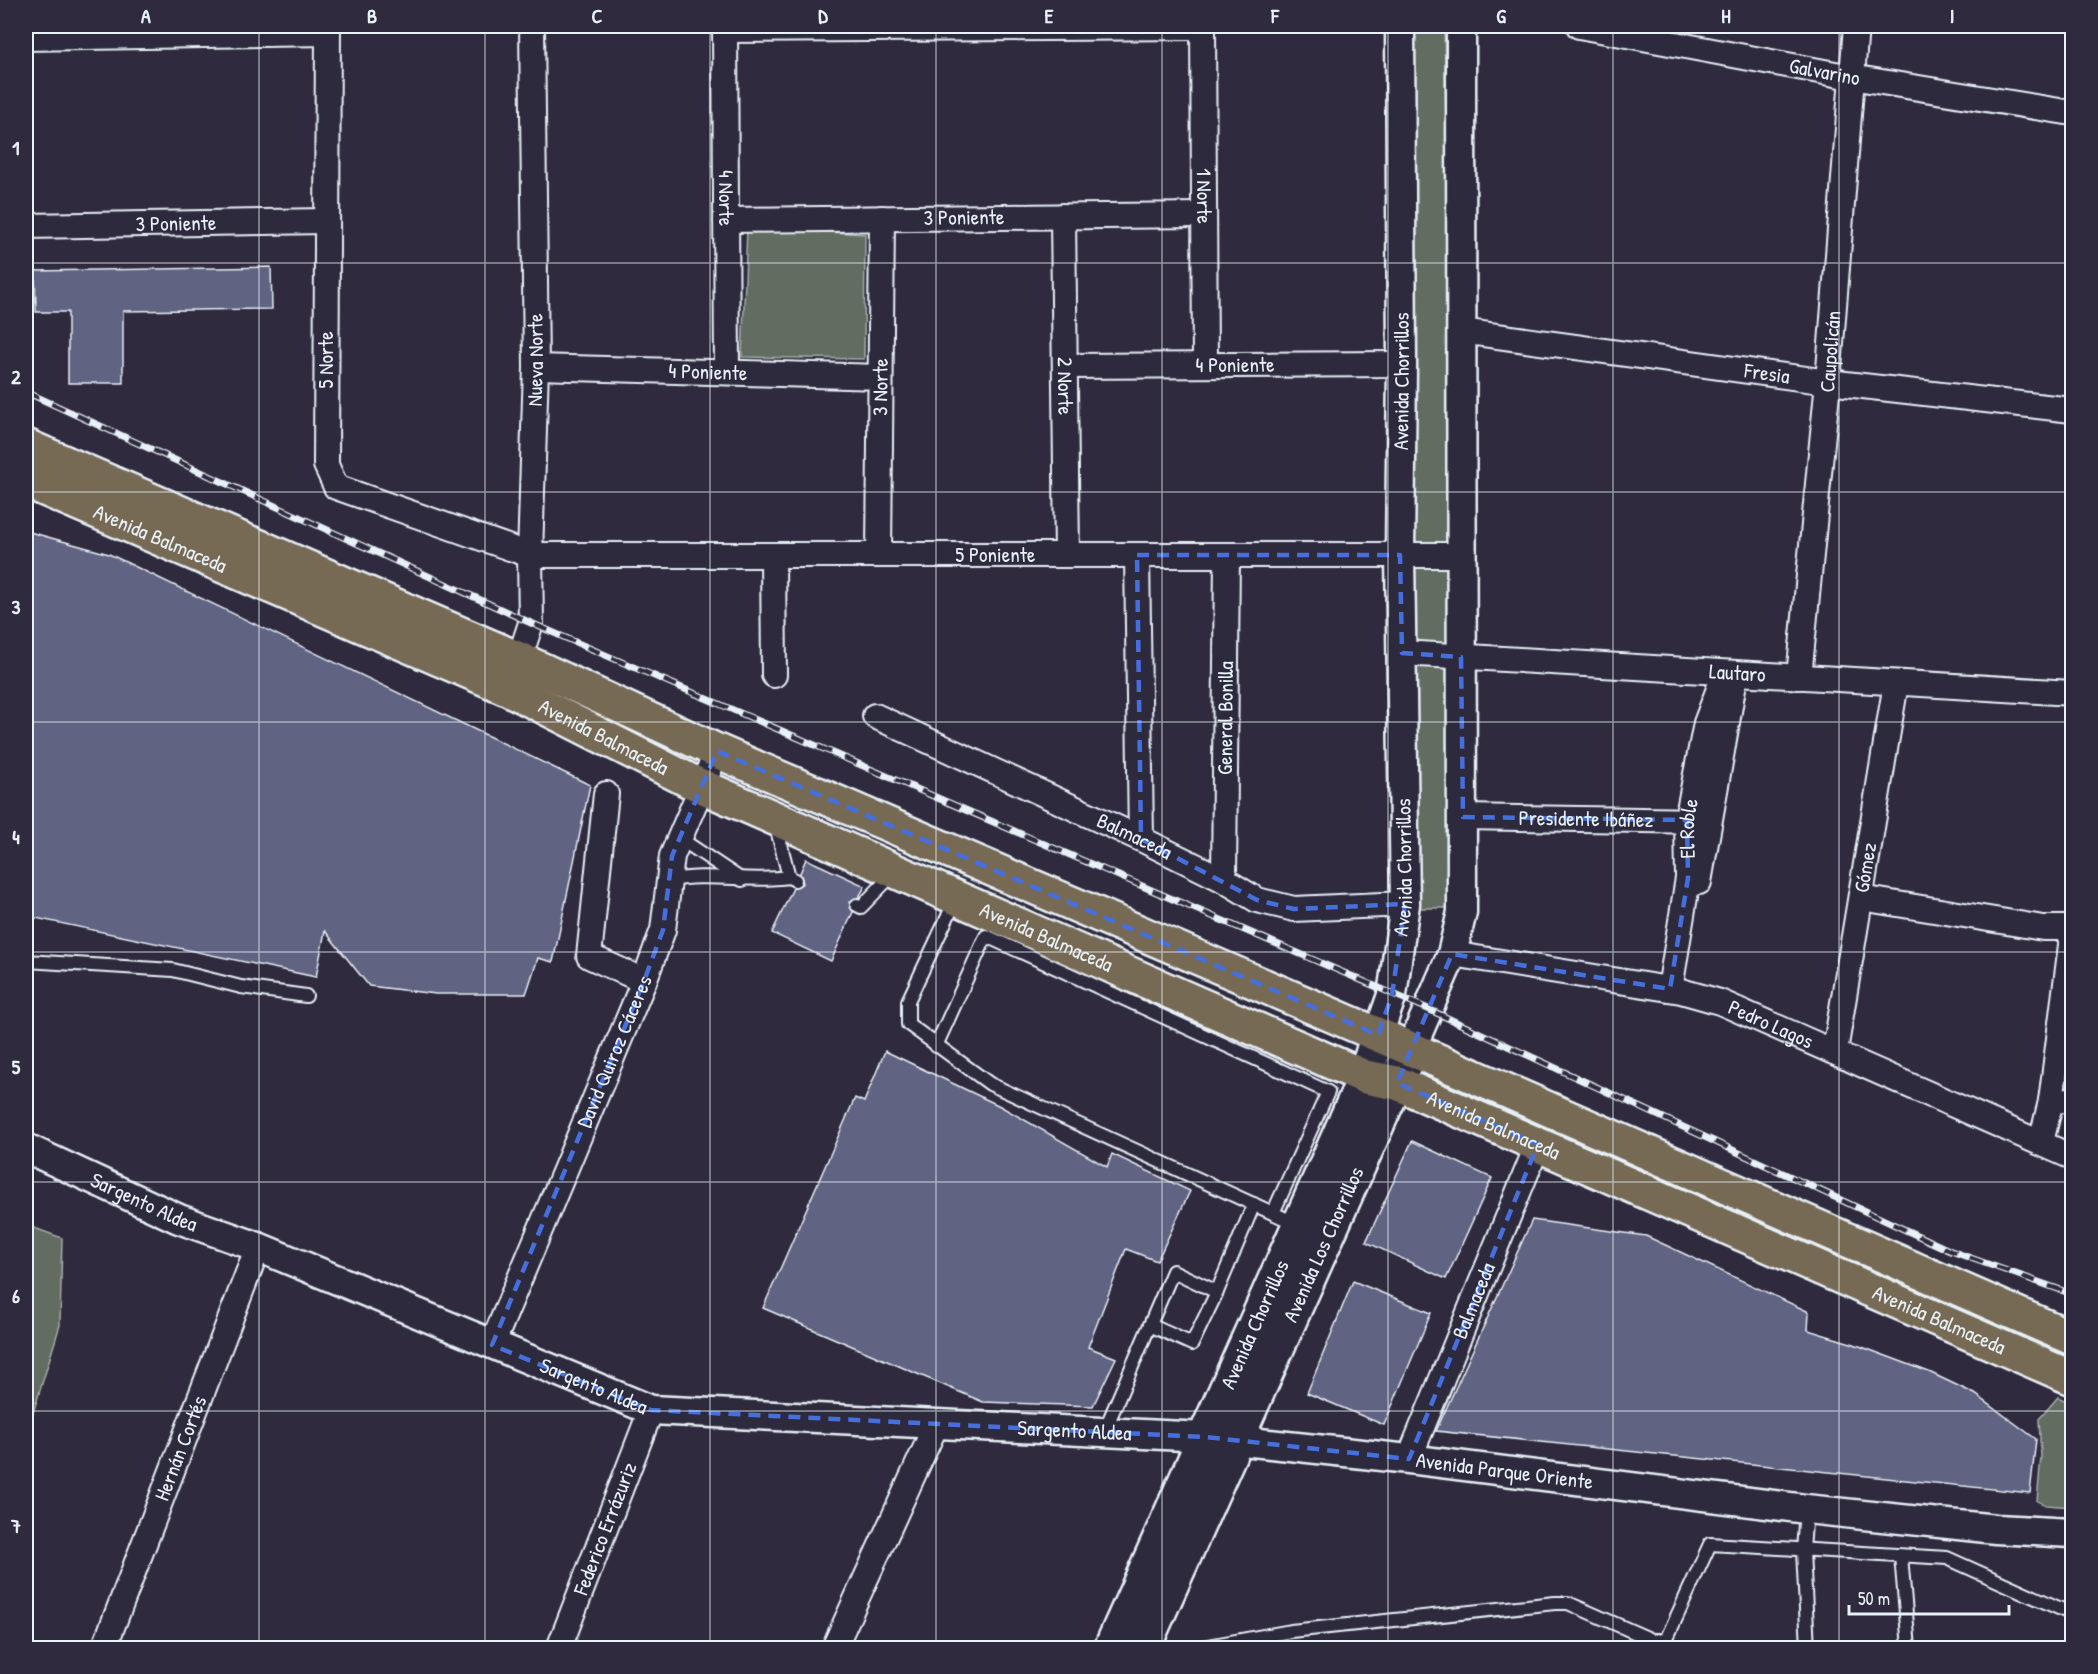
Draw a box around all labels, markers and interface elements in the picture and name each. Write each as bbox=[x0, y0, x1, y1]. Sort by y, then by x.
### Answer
text: A bbox=[141, 2, 151, 29]
text: B bbox=[367, 2, 377, 29]
text: C bbox=[592, 2, 603, 29]
text: D bbox=[818, 2, 828, 29]
text: E bbox=[1045, 2, 1054, 29]
text: F bbox=[1270, 2, 1280, 29]
text: G bbox=[1496, 2, 1506, 29]
text: H bbox=[1721, 2, 1731, 29]
text: I bbox=[1950, 2, 1954, 29]
street label: Galvarino bbox=[1787, 51, 1862, 92]
text: 1 bbox=[12, 134, 20, 161]
street label: 1 Norte bbox=[1190, 168, 1219, 224]
street label: 4 Norte bbox=[712, 170, 741, 226]
street label: 3 Poniente bbox=[924, 202, 1004, 232]
street label: 3 Poniente bbox=[135, 208, 216, 238]
street label: Caupolicán bbox=[1812, 310, 1848, 394]
street label: Avenida Chorrillos bbox=[1386, 312, 1416, 450]
street label: Nueva Norte bbox=[520, 313, 550, 407]
street label: 5 Norte bbox=[311, 331, 340, 389]
street label: 4 Poniente bbox=[1195, 350, 1275, 379]
street label: Fresia bbox=[1742, 355, 1792, 391]
street label: 4 Poniente bbox=[668, 356, 748, 387]
street label: 2 Norte bbox=[1051, 357, 1080, 415]
street label: 3 Norte bbox=[865, 358, 895, 416]
text: 2 bbox=[11, 363, 21, 390]
street label: Avenida Balmaceda bbox=[89, 497, 231, 580]
street label: 5 Poniente bbox=[955, 540, 1035, 569]
text: 3 bbox=[12, 593, 21, 620]
street label: Lautaro bbox=[1708, 656, 1766, 689]
street label: General Bonilla bbox=[1210, 661, 1240, 775]
street label: Avenida Balmaceda bbox=[534, 691, 674, 782]
street label: El Roble bbox=[1672, 796, 1705, 859]
street label: Avenida Chorrillos bbox=[1386, 798, 1419, 938]
street label: Presidente Ibáñez bbox=[1518, 803, 1654, 834]
street label: Balmaceda bbox=[1092, 806, 1177, 866]
text: 4 bbox=[12, 823, 20, 850]
street label: Gómez bbox=[1847, 840, 1883, 895]
street label: Avenida Balmaceda bbox=[975, 895, 1118, 979]
street label: David Quiroz Cáceres bbox=[569, 971, 659, 1132]
street label: Pedro Lagos bbox=[1724, 992, 1818, 1055]
text: 5 bbox=[12, 1053, 21, 1080]
street label: Avenida Balmaceda bbox=[1423, 1083, 1565, 1167]
street label: Avenida Los Chorrillos bbox=[1276, 1162, 1370, 1327]
street label: Sargento Aldea bbox=[86, 1165, 201, 1238]
street label: Avenida Chorrillos bbox=[1213, 1255, 1296, 1393]
street label: Balmaceda bbox=[1445, 1258, 1502, 1343]
street label: Avenida Balmaceda bbox=[1868, 1278, 2010, 1361]
text: 6 bbox=[12, 1282, 20, 1309]
street label: Sargento Aldea bbox=[536, 1351, 652, 1421]
street label: Hernán Cortés bbox=[147, 1391, 214, 1505]
street label: Sargento Aldea bbox=[1017, 1413, 1132, 1447]
street label: Avenida Parque Oriente bbox=[1414, 1445, 1595, 1496]
street label: Federico Errázuriz bbox=[566, 1458, 643, 1600]
text: 7 bbox=[10, 1512, 21, 1539]
scale bar bbox=[1849, 1578, 2010, 1616]
text: 50 m bbox=[1858, 1586, 1890, 1611]

